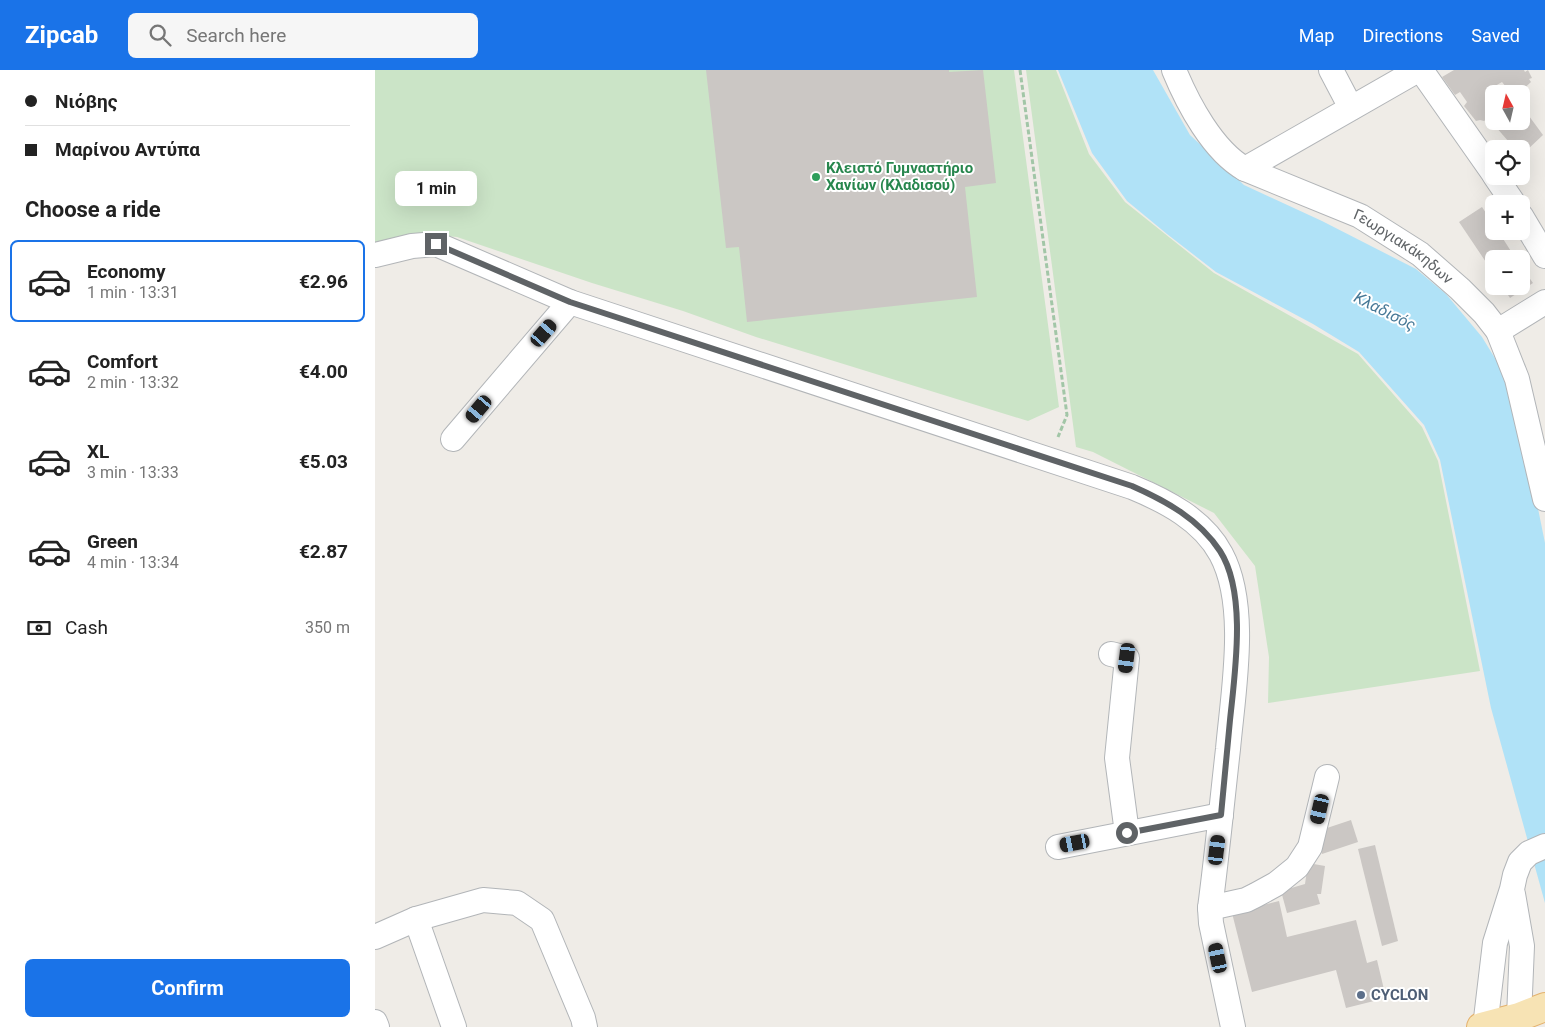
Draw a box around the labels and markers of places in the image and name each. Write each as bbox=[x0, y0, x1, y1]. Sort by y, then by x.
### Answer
place label: Κλειστό Γυμναστήριο Χανίων (Κλαδισού) bbox=[826, 159, 973, 194]
marker: Κλειστό Γυμναστήριο Χανίων (Κλαδισού) bbox=[810, 171, 822, 183]
place label: CYCLON bbox=[1371, 986, 1428, 1004]
marker: CYCLON bbox=[1355, 989, 1367, 1001]

